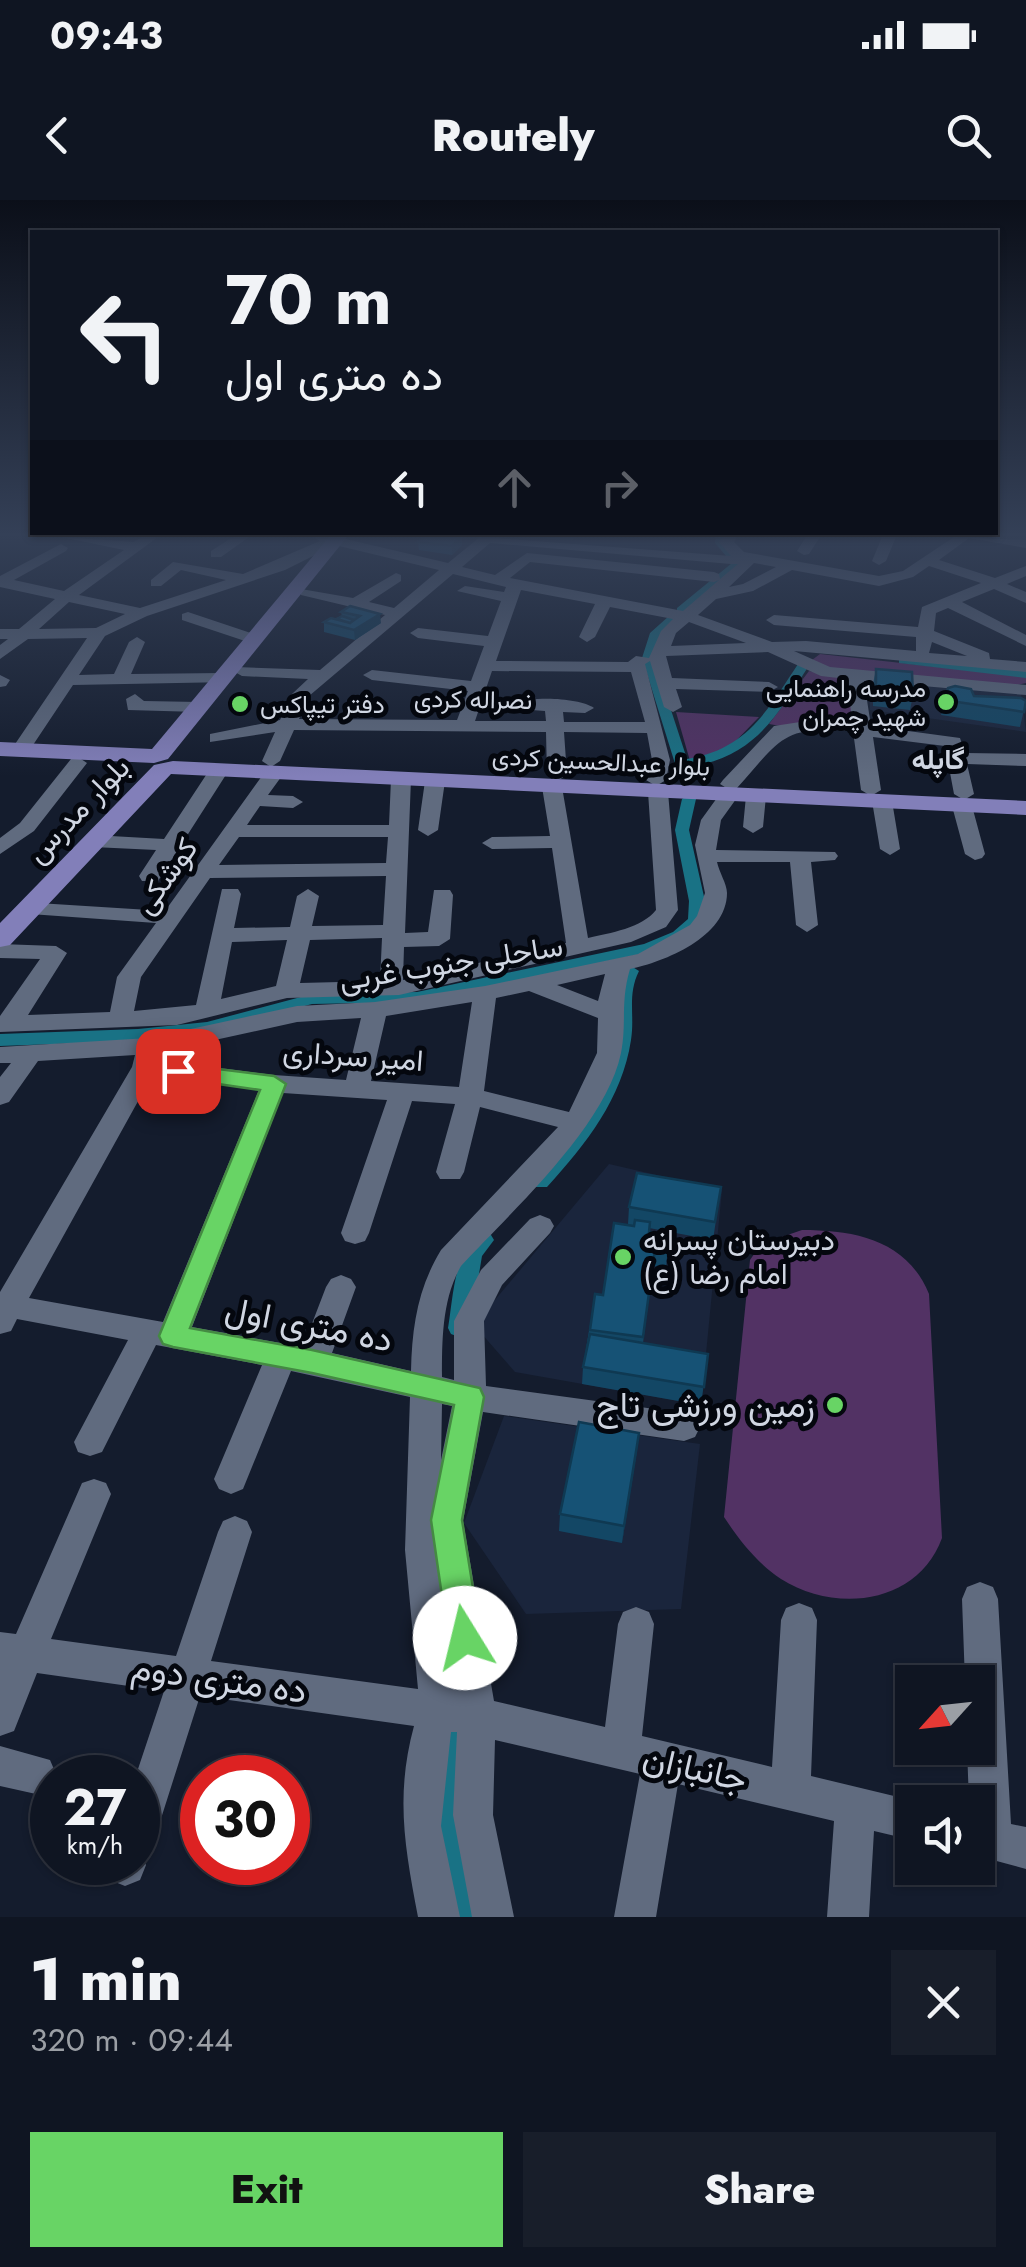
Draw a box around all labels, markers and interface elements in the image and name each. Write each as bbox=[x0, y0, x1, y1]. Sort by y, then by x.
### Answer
text: 09:43 bbox=[50, 8, 163, 63]
text: Routely bbox=[431, 103, 595, 168]
icon: back bbox=[30, 108, 85, 163]
icon: search bbox=[941, 108, 996, 163]
text: 70 m bbox=[225, 249, 392, 350]
icon: left bbox=[60, 270, 190, 400]
text: ده متری اول bbox=[225, 342, 443, 407]
icon: left bbox=[382, 460, 437, 515]
icon: ahead bbox=[487, 460, 542, 515]
icon: right bbox=[592, 460, 647, 515]
place label: مدرسه راهنمایی شهید چمران bbox=[766, 670, 926, 735]
street label: نصراله کردی bbox=[413, 680, 533, 718]
place label: دفتر تیپاکس bbox=[260, 686, 385, 722]
marker: مدرسه راهنمایی شهید چمران bbox=[935, 691, 957, 713]
marker: دفتر تیپاکس bbox=[229, 693, 251, 715]
street label: بلوار عبدالحسین کردی bbox=[491, 737, 711, 785]
district label: گاپله bbox=[911, 739, 965, 780]
street label: بلوار مدرس bbox=[16, 747, 139, 873]
street label: کوشکی bbox=[123, 829, 208, 923]
street label: ساحلی جنوب غربی bbox=[336, 924, 566, 1001]
pin bbox=[136, 1029, 221, 1114]
street label: امیر سرداری bbox=[281, 1029, 425, 1082]
icon: arrive bbox=[151, 1044, 206, 1099]
place label: دبیرستان پسرانه امام رضا (ع) bbox=[643, 1218, 835, 1295]
marker: دبیرستان پسرانه امام رضا (ع) bbox=[612, 1246, 634, 1268]
street label: ده متری اول bbox=[221, 1283, 397, 1365]
place label: زمین ورزشی تاج bbox=[596, 1380, 815, 1430]
marker: زمین ورزشی تاج bbox=[824, 1394, 846, 1416]
position arrow bbox=[413, 1586, 517, 1690]
street label: ده متری دوم bbox=[128, 1642, 310, 1716]
north arrow bbox=[895, 1665, 995, 1765]
map controls bbox=[895, 1665, 995, 1885]
street label: جانبازان bbox=[638, 1732, 752, 1804]
speed limit sign: 30 bbox=[180, 1755, 310, 1885]
text: 27 bbox=[64, 1771, 126, 1844]
button: sound bbox=[895, 1785, 995, 1885]
text: km/h bbox=[67, 1827, 123, 1863]
text: 1 min bbox=[30, 1936, 182, 2023]
button: close bbox=[891, 1950, 996, 2055]
text: 320 m · 09:44 bbox=[30, 2017, 233, 2063]
button: Exit bbox=[30, 2132, 503, 2247]
button: Share bbox=[523, 2132, 996, 2247]

